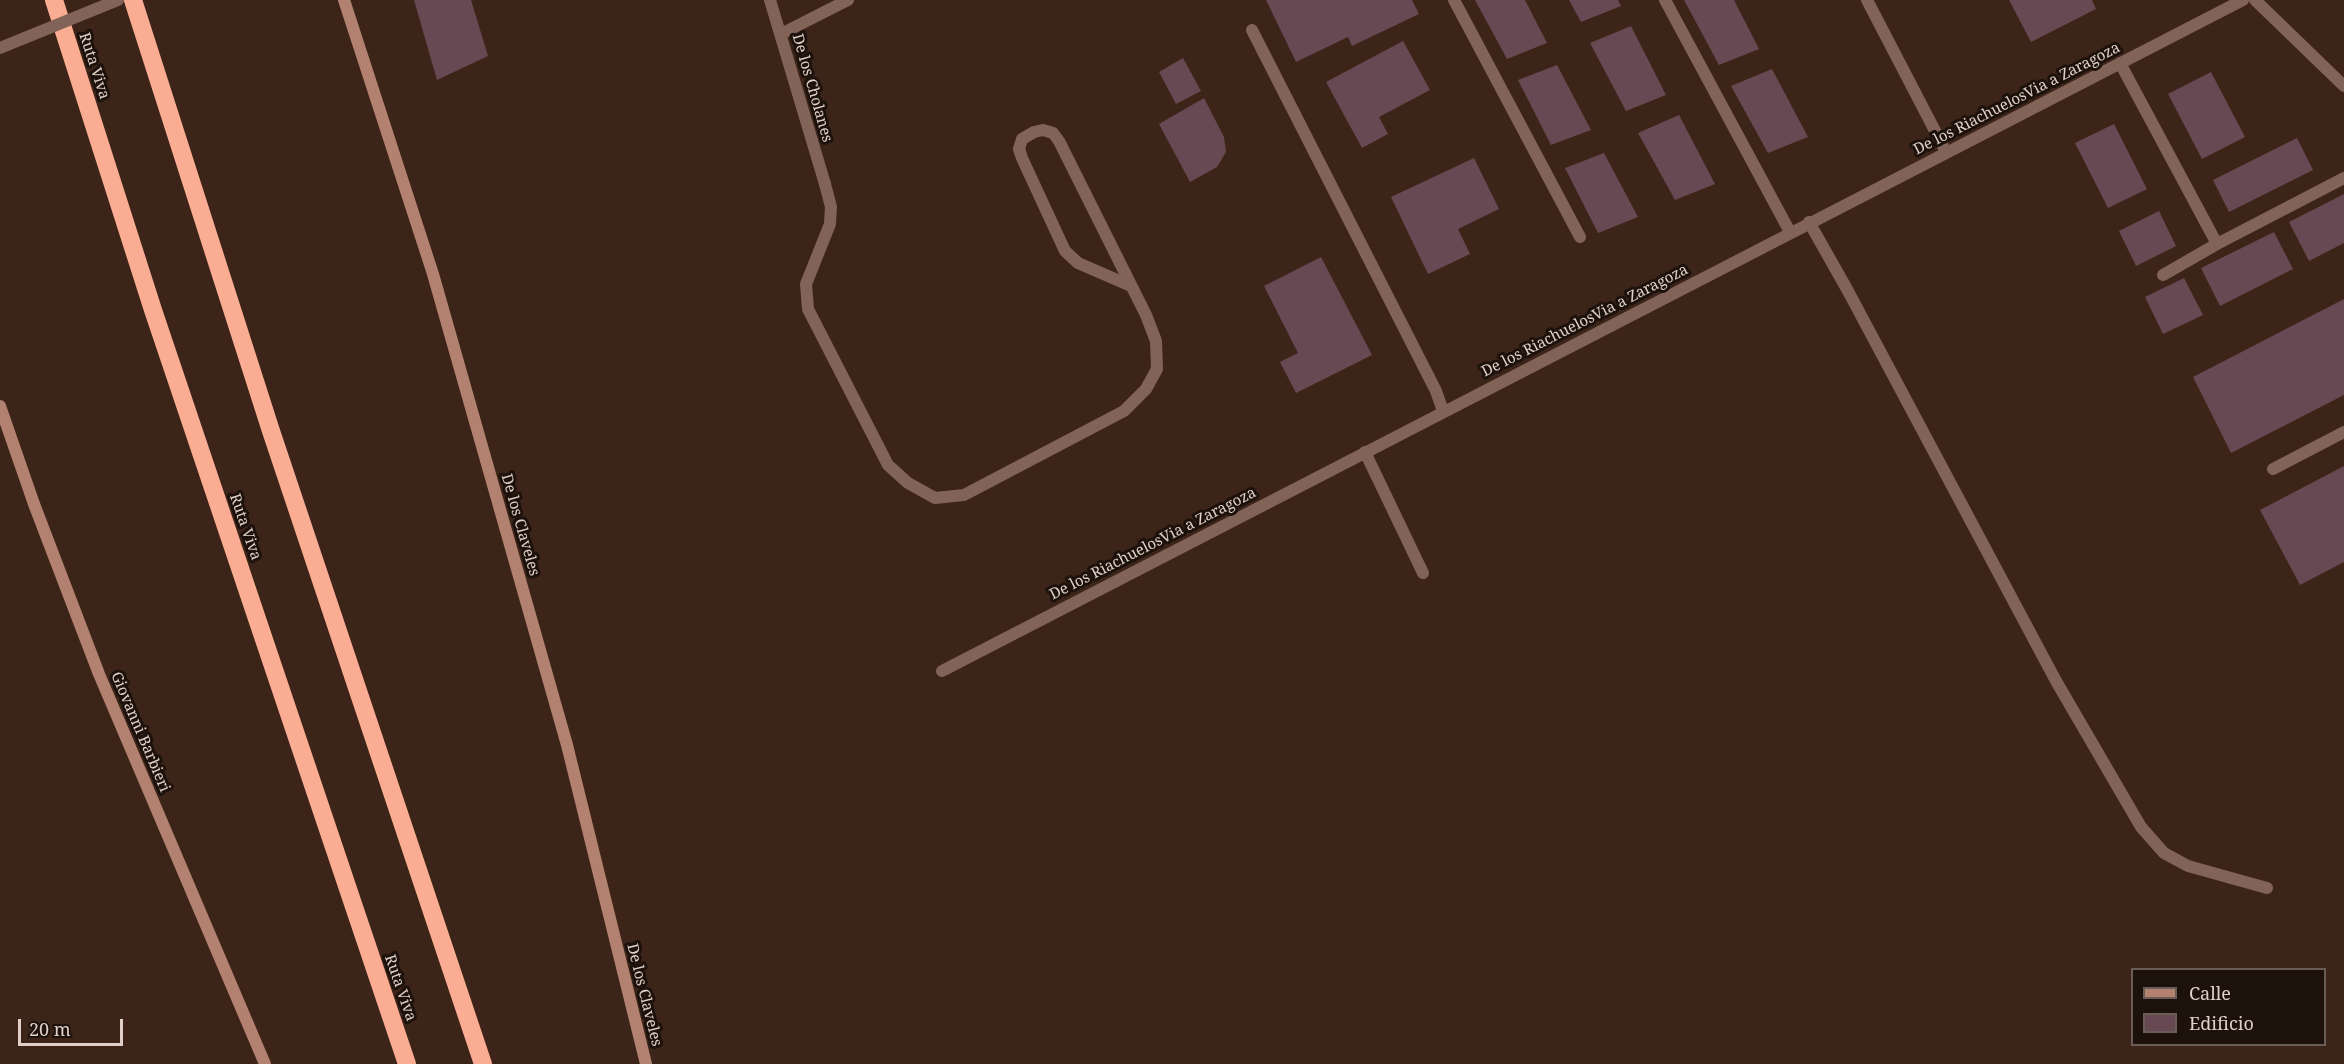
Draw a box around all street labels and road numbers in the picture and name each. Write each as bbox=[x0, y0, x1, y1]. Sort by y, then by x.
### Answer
street label: Ruta Viva bbox=[75, 30, 113, 102]
street label: De los Cholanes bbox=[788, 32, 836, 144]
street label: De los RiachuelosVia a Zaragoza bbox=[1911, 39, 2123, 159]
street label: De los RiachuelosVia a Zaragoza bbox=[1479, 261, 1691, 381]
street label: De los Claveles bbox=[497, 472, 543, 578]
street label: De los RiachuelosVia a Zaragoza bbox=[1047, 484, 1259, 604]
street label: Ruta Viva bbox=[225, 491, 265, 563]
street label: Giovanni Barbieri bbox=[107, 669, 173, 795]
street label: De los Claveles bbox=[623, 942, 665, 1048]
street label: Ruta Viva bbox=[380, 952, 420, 1024]

